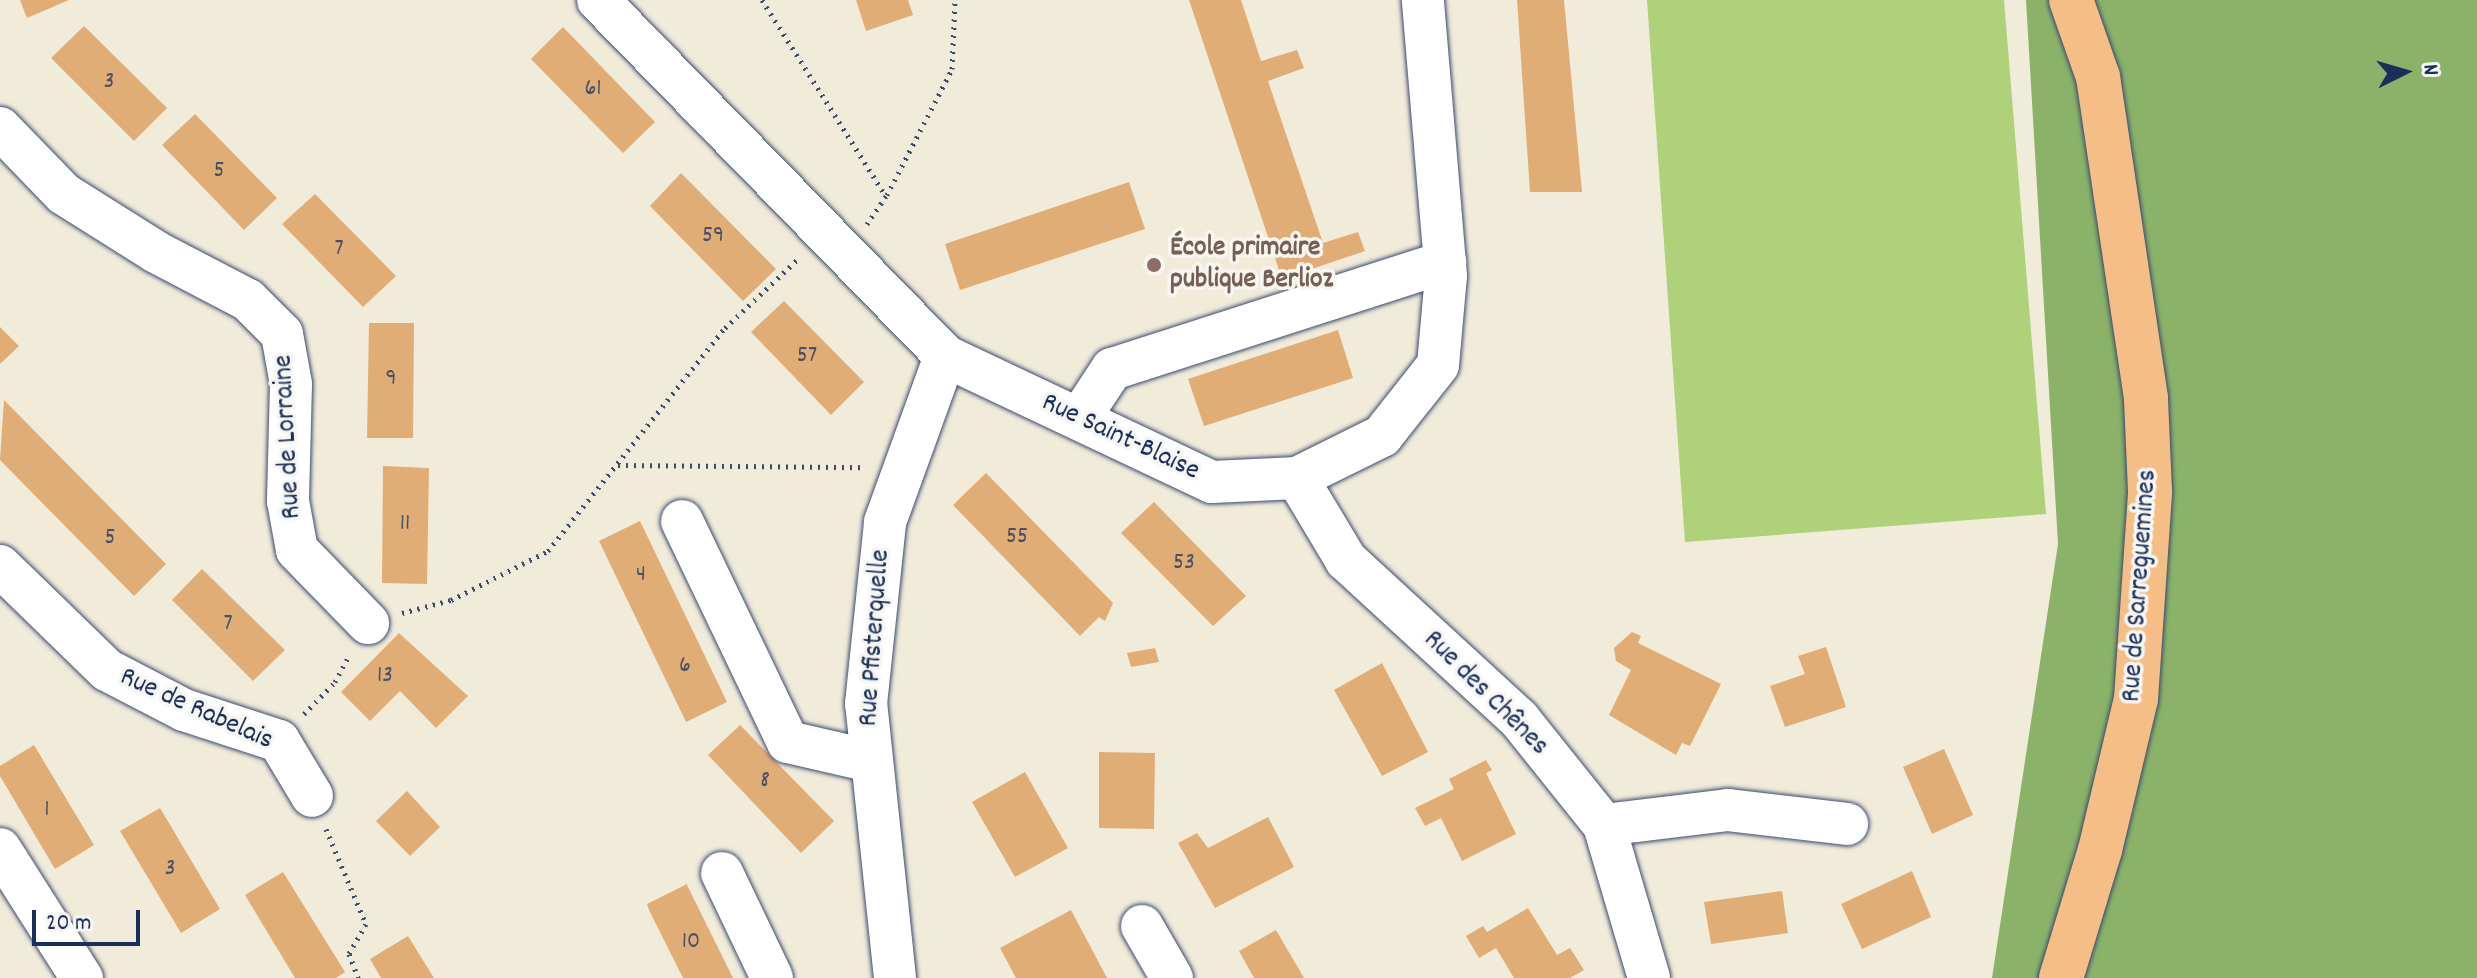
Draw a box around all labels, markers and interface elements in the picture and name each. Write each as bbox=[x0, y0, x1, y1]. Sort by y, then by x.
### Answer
north arrow bbox=[2365, 32, 2445, 112]
text: N bbox=[2413, 63, 2445, 77]
house number: 3 bbox=[104, 69, 114, 97]
house number: 61 bbox=[584, 76, 602, 104]
house number: 5 bbox=[213, 158, 225, 186]
house number: 59 bbox=[702, 223, 724, 251]
place label: École primaire publique Berlioz bbox=[1170, 232, 1333, 298]
house number: 7 bbox=[334, 236, 344, 264]
marker: École primaire publique Berlioz bbox=[1145, 256, 1163, 274]
house number: 57 bbox=[797, 343, 817, 371]
street label: Rue de Lorraine bbox=[268, 354, 310, 520]
house number: 9 bbox=[386, 366, 396, 394]
street label: Rue Saint-Blaise bbox=[1036, 387, 1204, 489]
street label: Rue de Sarreguemines bbox=[2116, 469, 2166, 703]
house number: 11 bbox=[400, 511, 410, 539]
house number: 55 bbox=[1006, 524, 1028, 552]
house number: 5 bbox=[104, 525, 116, 553]
street label: Rue Pfisterquelle bbox=[853, 548, 899, 728]
house number: 53 bbox=[1173, 550, 1195, 578]
house number: 4 bbox=[636, 562, 646, 590]
house number: 7 bbox=[223, 611, 233, 639]
street label: Rue des Chênes bbox=[1415, 624, 1555, 764]
house number: 6 bbox=[679, 653, 691, 681]
street label: Rue de Rabelais bbox=[114, 661, 278, 759]
house number: 13 bbox=[377, 663, 393, 691]
house number: 8 bbox=[760, 768, 770, 796]
house number: 1 bbox=[44, 797, 50, 825]
house number: 3 bbox=[165, 856, 175, 884]
scale bar bbox=[36, 894, 144, 944]
text: 20 m bbox=[46, 907, 92, 941]
house number: 10 bbox=[682, 929, 700, 957]

